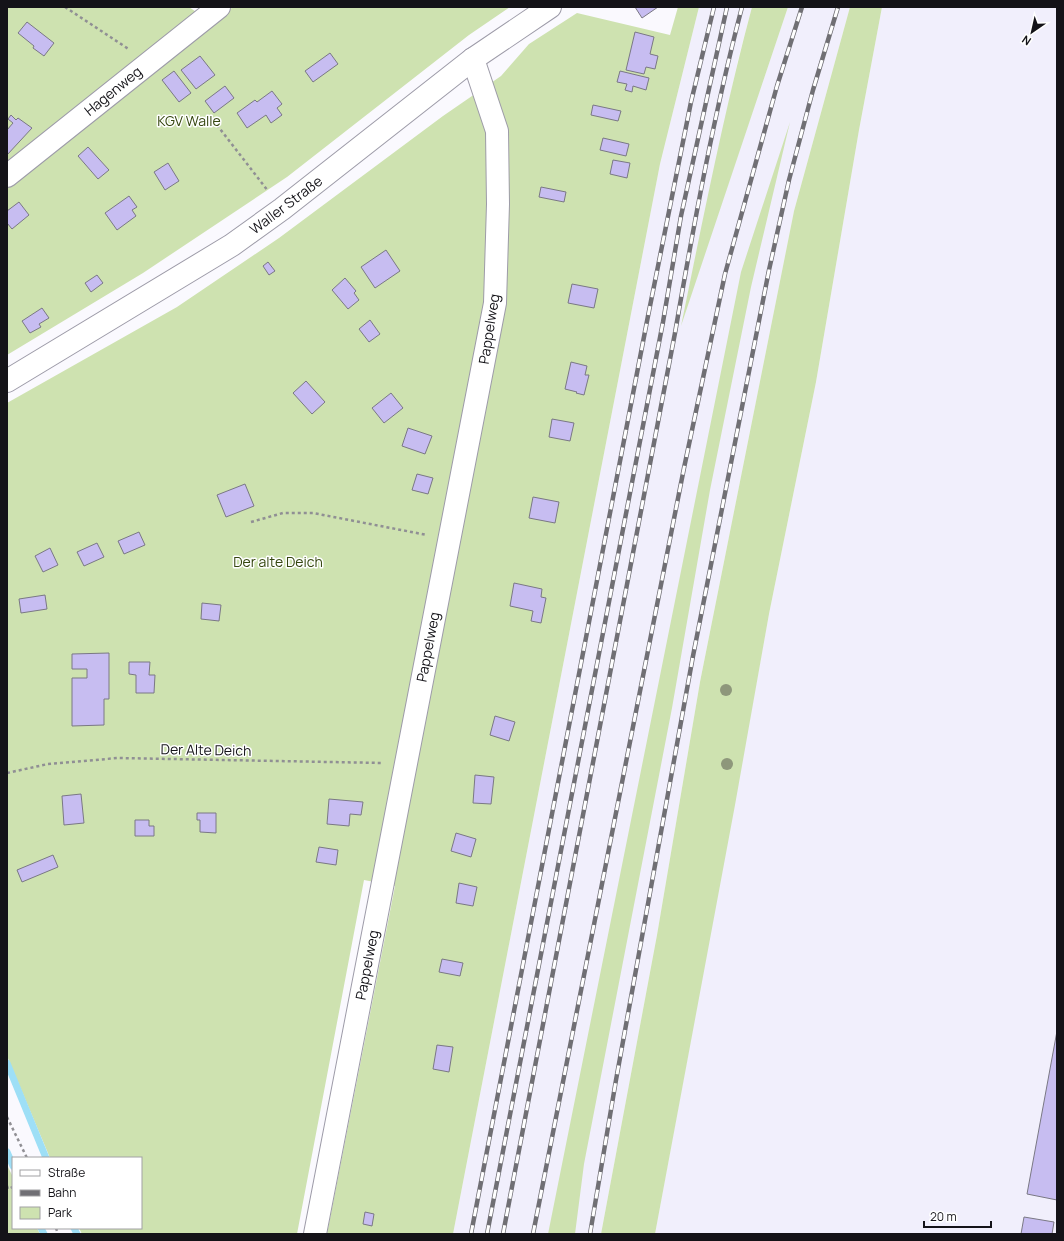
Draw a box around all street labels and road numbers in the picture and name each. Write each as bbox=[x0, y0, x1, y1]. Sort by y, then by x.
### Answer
street label: Hagenweg bbox=[80, 62, 145, 120]
street label: Waller Straße bbox=[246, 171, 326, 238]
street label: Pappelweg bbox=[474, 292, 503, 365]
street label: Pappelweg bbox=[411, 610, 444, 684]
street label: Der Alte Deich bbox=[160, 739, 252, 760]
street label: Pappelweg bbox=[350, 928, 383, 1002]

